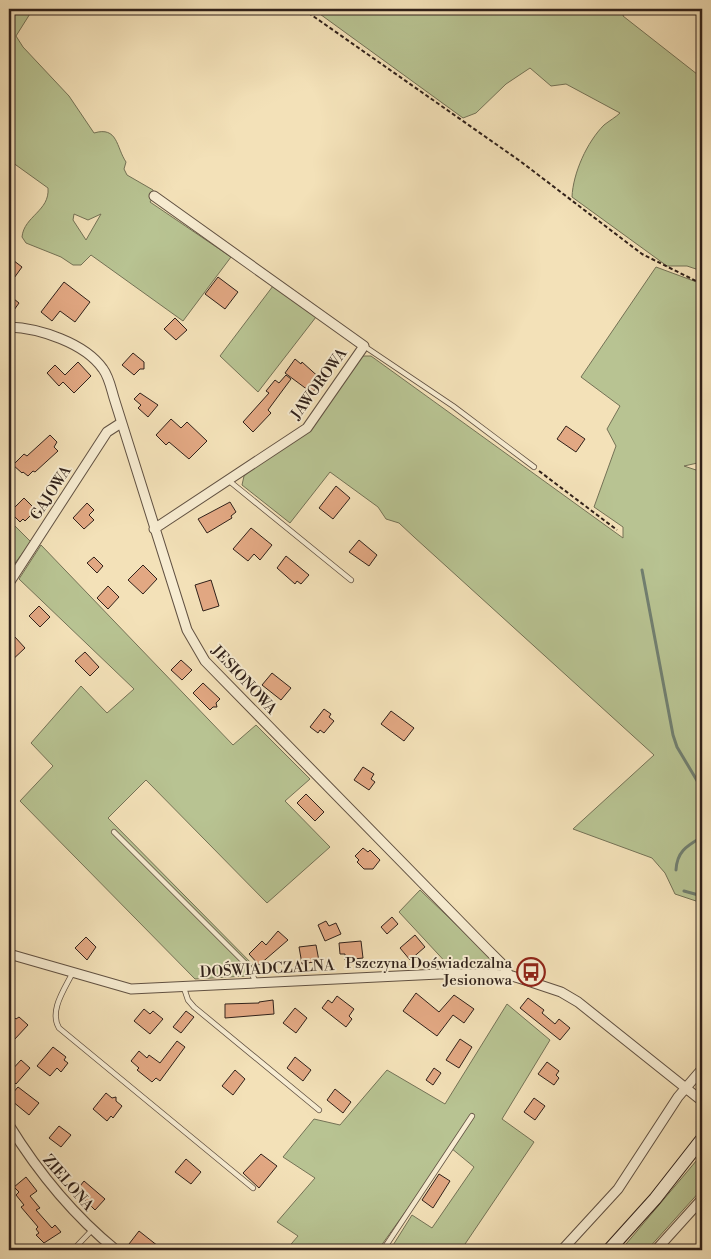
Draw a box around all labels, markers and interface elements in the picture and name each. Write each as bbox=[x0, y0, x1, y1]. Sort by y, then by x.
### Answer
street label: JAWOROWA bbox=[286, 344, 352, 424]
street label: GAJOWA bbox=[26, 462, 76, 524]
street label: JESIONOWA bbox=[206, 641, 281, 719]
place label: Pszczyna Doświadczalna Jesionowa bbox=[345, 954, 512, 990]
street label: DOŚWIADCZALNA bbox=[199, 955, 335, 982]
bus stop icon: Pszczyna Doświadczalna Jesionowa bbox=[516, 957, 546, 987]
street label: ZIELONA bbox=[38, 1151, 98, 1216]

